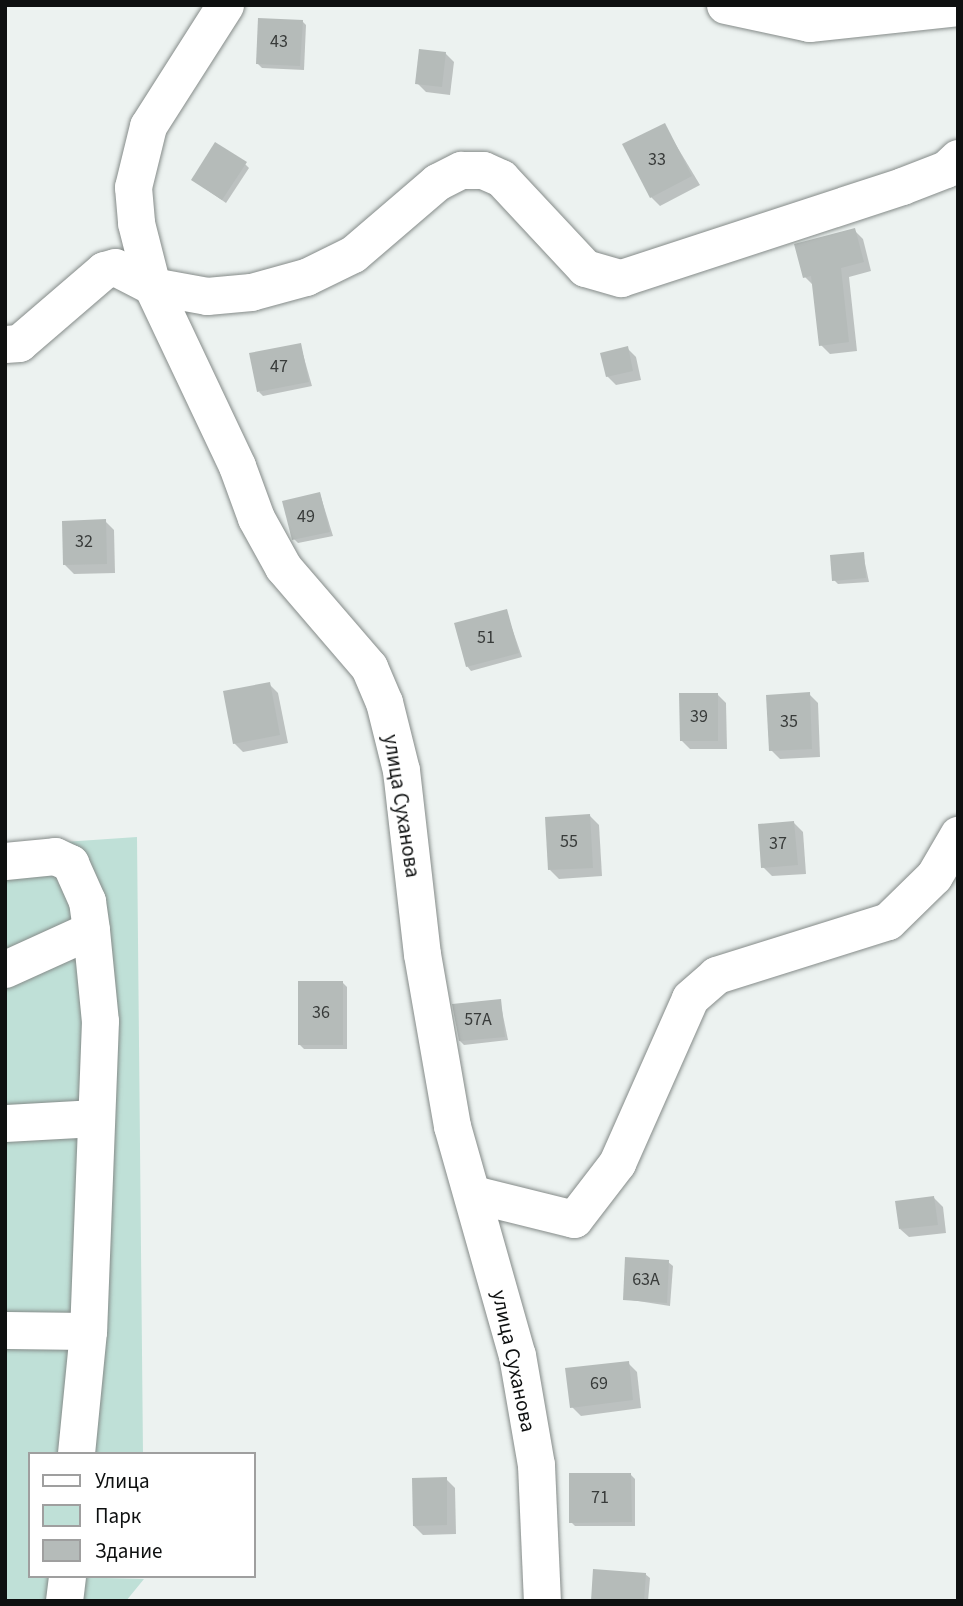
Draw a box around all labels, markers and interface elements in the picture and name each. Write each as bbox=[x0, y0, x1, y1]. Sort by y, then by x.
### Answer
house number: 43 bbox=[270, 31, 288, 53]
house number: 33 bbox=[648, 149, 666, 171]
house number: 47 bbox=[270, 356, 288, 378]
house number: 49 bbox=[297, 506, 315, 528]
house number: 32 bbox=[75, 531, 93, 553]
house number: 51 bbox=[477, 627, 495, 649]
house number: 39 bbox=[690, 706, 708, 728]
house number: 35 bbox=[780, 711, 798, 733]
street label: улица Суханова bbox=[378, 733, 426, 879]
house number: 55 bbox=[560, 831, 578, 853]
house number: 37 bbox=[769, 833, 787, 855]
house number: 36 bbox=[312, 1002, 330, 1024]
house number: 57А bbox=[464, 1009, 492, 1031]
house number: 63А bbox=[632, 1269, 660, 1291]
street label: улица Суханова bbox=[487, 1288, 541, 1434]
house number: 69 bbox=[590, 1373, 608, 1395]
legend bbox=[28, 1452, 256, 1578]
text: Улица bbox=[95, 1466, 150, 1496]
house number: 71 bbox=[591, 1487, 609, 1509]
text: Парк bbox=[95, 1501, 141, 1531]
text: Здание bbox=[95, 1536, 163, 1566]

